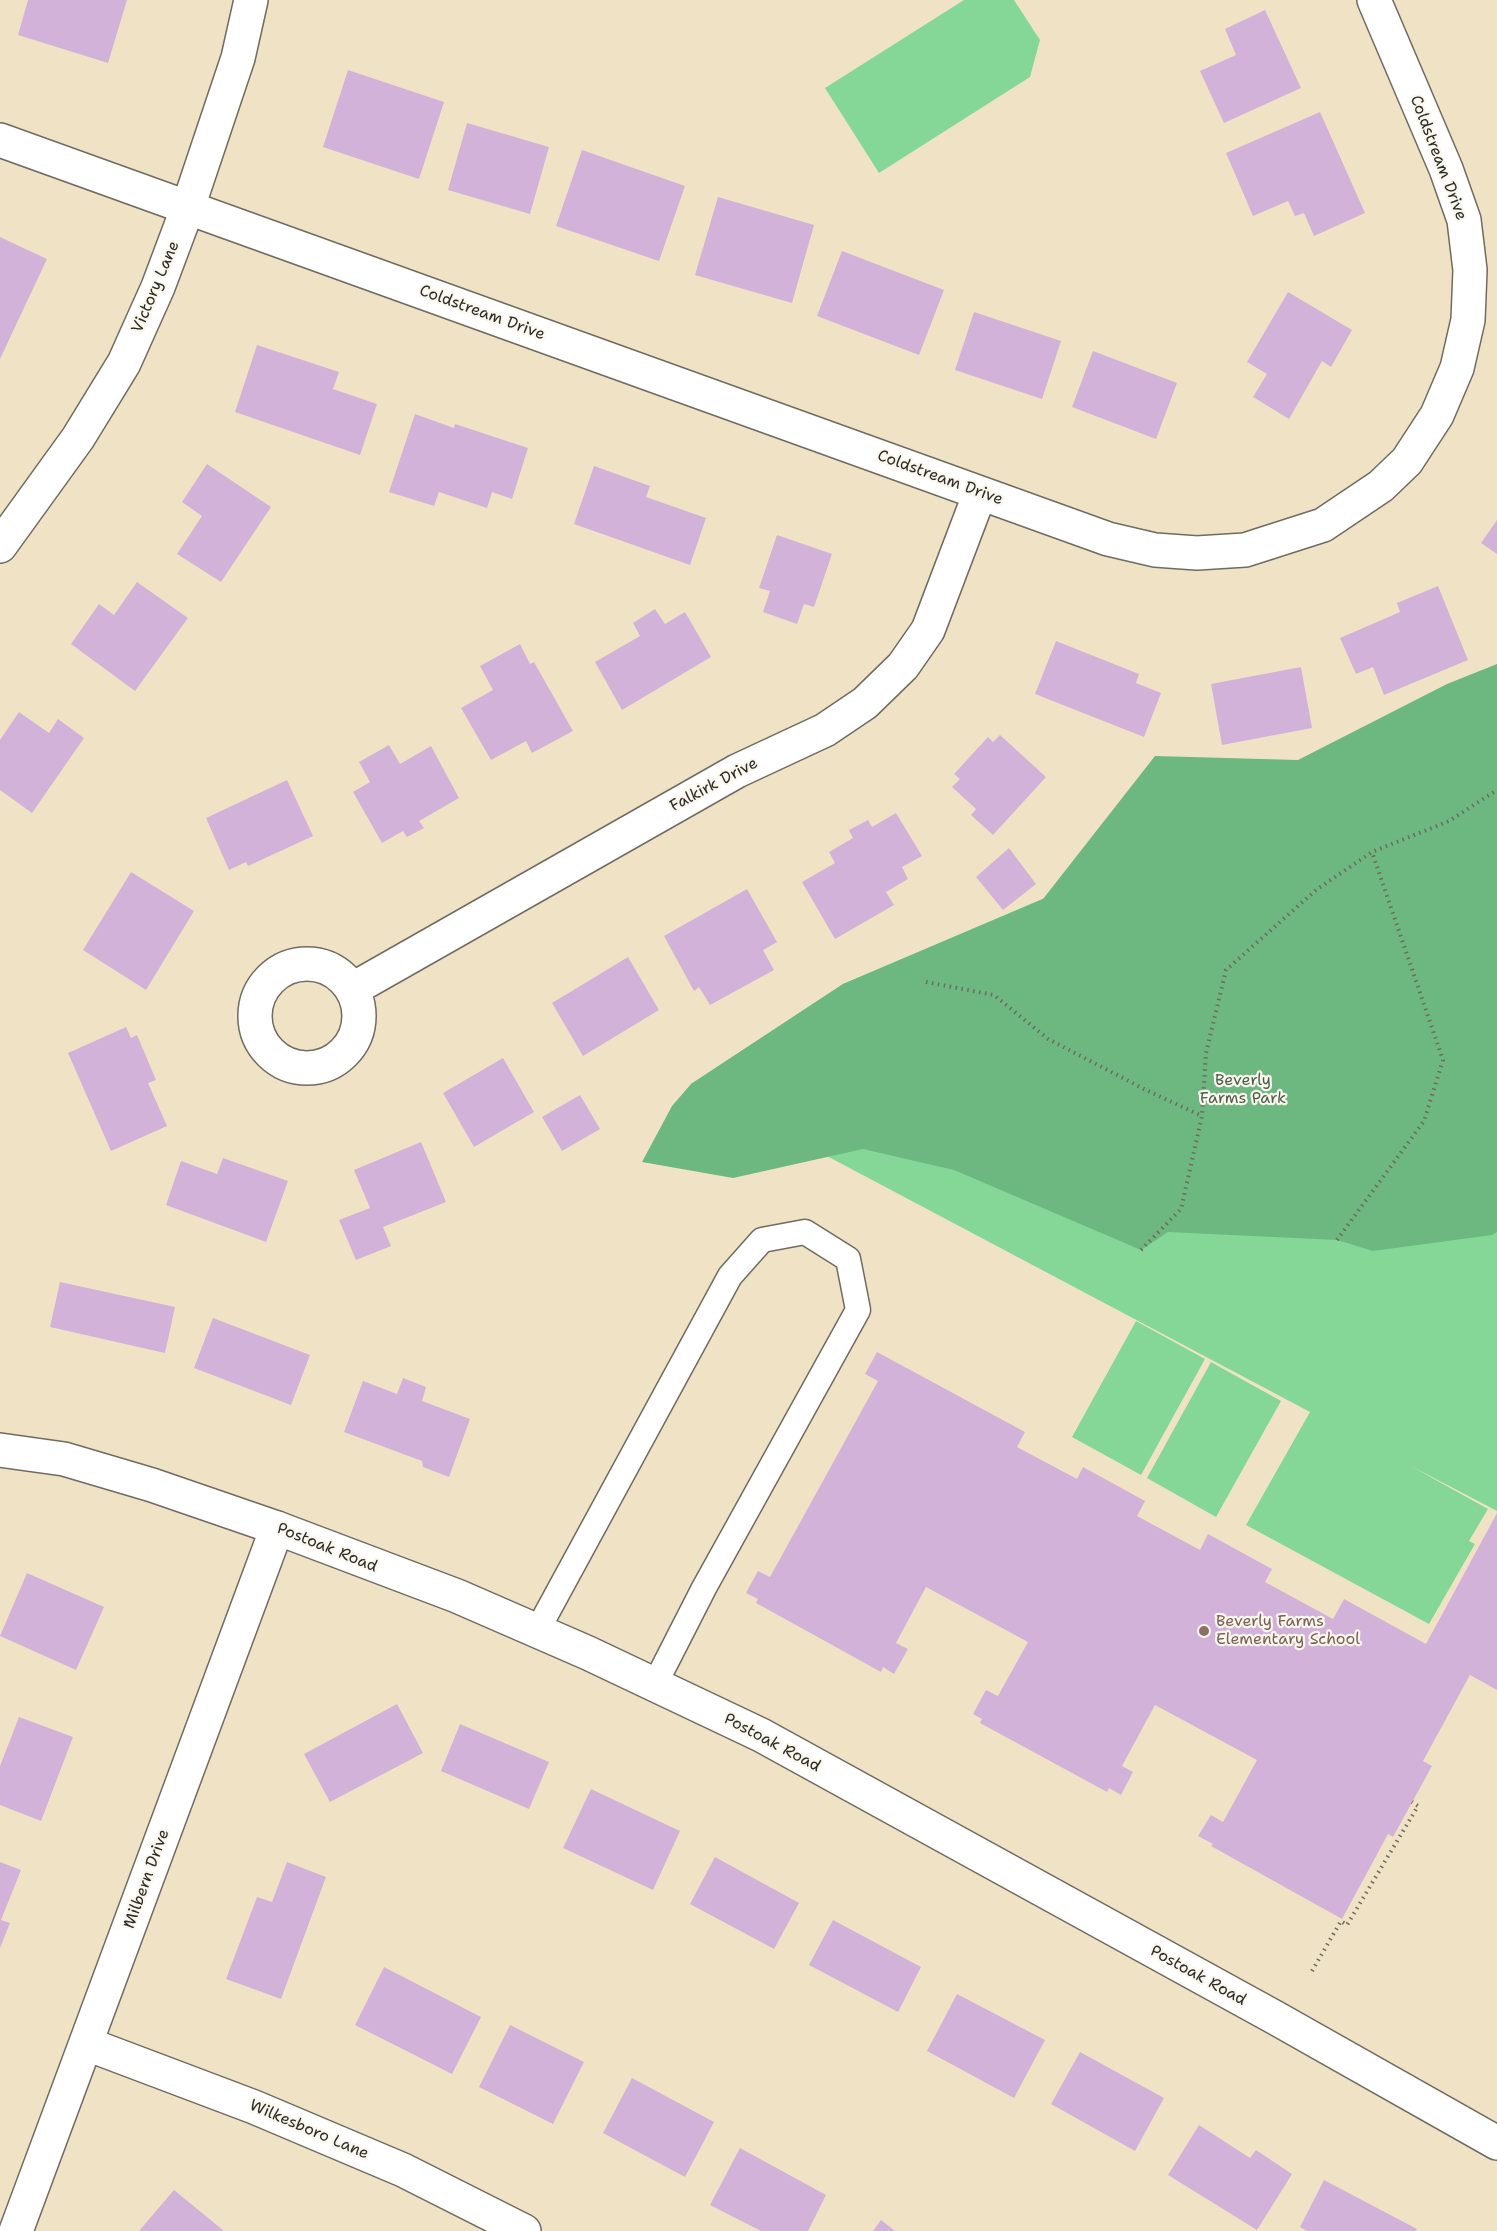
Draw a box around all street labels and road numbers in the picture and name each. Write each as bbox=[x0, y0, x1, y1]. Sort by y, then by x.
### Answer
street label: Coldstream Drive bbox=[1405, 93, 1471, 223]
street label: Victory Lane bbox=[128, 238, 184, 336]
street label: Coldstream Drive bbox=[417, 281, 547, 345]
street label: Coldstream Drive bbox=[875, 446, 1005, 510]
street label: Falkirk Drive bbox=[667, 754, 761, 816]
street label: Postoak Road bbox=[274, 1519, 380, 1577]
street label: Postoak Road bbox=[720, 1709, 824, 1777]
street label: Milbern Drive bbox=[120, 1827, 174, 1931]
street label: Postoak Road bbox=[1147, 1942, 1249, 2010]
street label: Wilkesboro Lane bbox=[246, 2096, 372, 2164]

